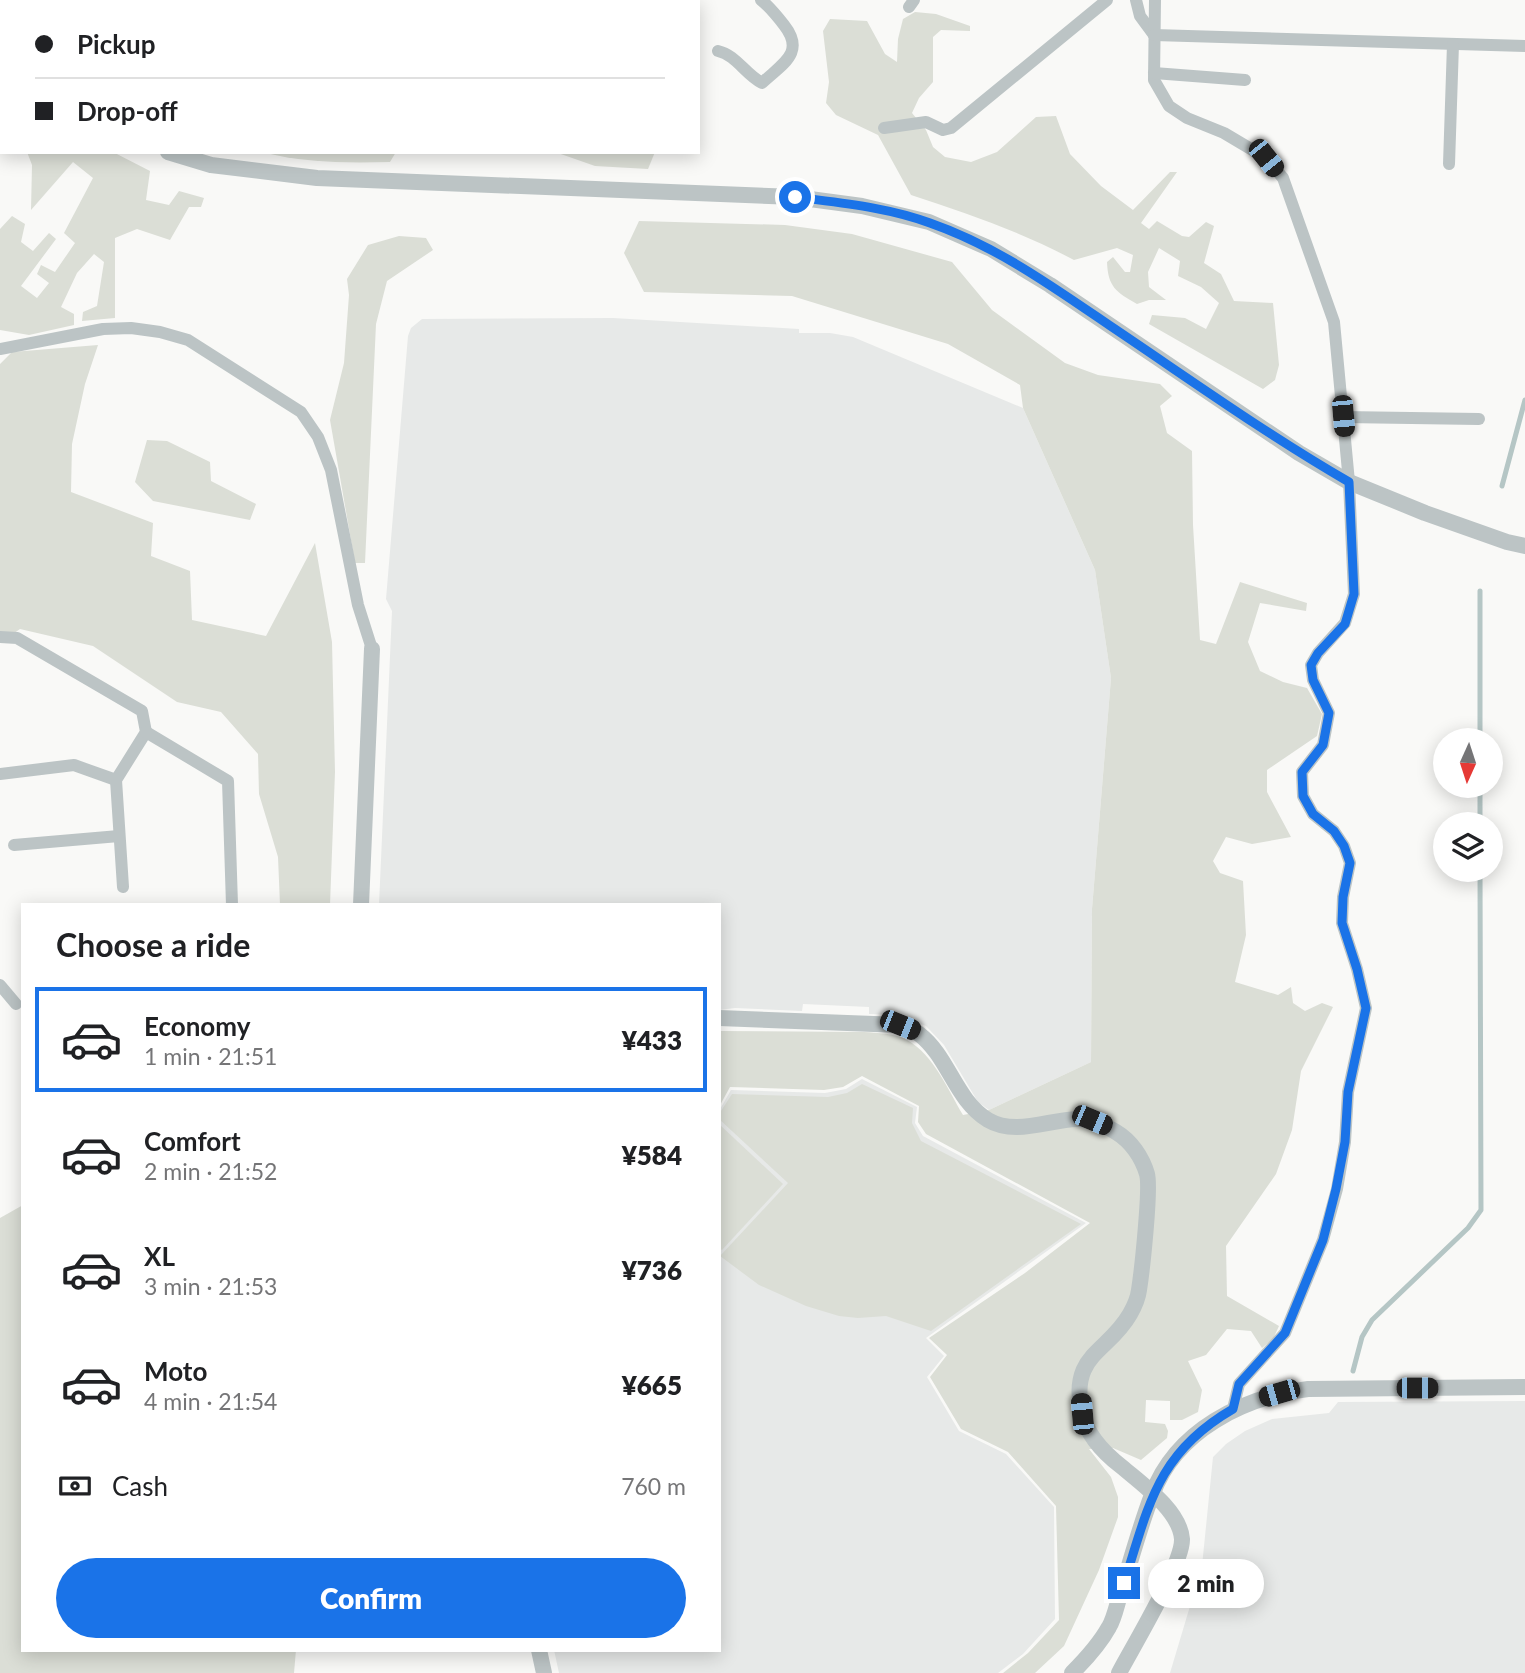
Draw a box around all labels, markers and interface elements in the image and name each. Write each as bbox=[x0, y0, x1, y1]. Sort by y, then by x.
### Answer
text: Pickup bbox=[77, 28, 156, 60]
text: Drop-off bbox=[77, 95, 178, 127]
car bbox=[1245, 135, 1288, 181]
route start bbox=[779, 181, 811, 213]
car bbox=[1331, 394, 1356, 438]
north arrow bbox=[1433, 728, 1503, 798]
map controls bbox=[1433, 728, 1503, 882]
button: layers bbox=[1433, 812, 1503, 882]
text: Choose a ride bbox=[56, 925, 250, 964]
car bbox=[877, 1007, 924, 1043]
icon: car bbox=[60, 1008, 123, 1071]
text: Economy bbox=[144, 1010, 250, 1042]
text: ¥433 bbox=[622, 1024, 682, 1056]
text: 1 min · 21:51 bbox=[144, 1042, 277, 1070]
car bbox=[1069, 1102, 1116, 1138]
icon: car bbox=[60, 1123, 123, 1186]
text: Comfort bbox=[144, 1125, 241, 1157]
text: ¥584 bbox=[622, 1139, 682, 1171]
text: 2 min · 21:52 bbox=[144, 1157, 277, 1185]
icon: car bbox=[60, 1238, 123, 1301]
text: XL bbox=[144, 1240, 175, 1272]
text: ¥736 bbox=[622, 1254, 682, 1286]
text: 3 min · 21:53 bbox=[144, 1272, 277, 1300]
icon: car bbox=[60, 1353, 123, 1416]
text: Moto bbox=[144, 1355, 207, 1387]
text: ¥665 bbox=[622, 1369, 682, 1401]
car bbox=[1256, 1377, 1303, 1409]
car bbox=[1397, 1378, 1439, 1399]
text: 4 min · 21:54 bbox=[144, 1387, 277, 1415]
car bbox=[1070, 1392, 1095, 1436]
icon: cash bbox=[56, 1467, 94, 1505]
text: Cash bbox=[112, 1470, 168, 1502]
text: 760 m bbox=[621, 1472, 686, 1500]
button: Confirm bbox=[56, 1558, 686, 1638]
callout: 2 min bbox=[1148, 1558, 1264, 1608]
route end bbox=[1108, 1567, 1140, 1599]
text: 2 min bbox=[1177, 1569, 1235, 1597]

